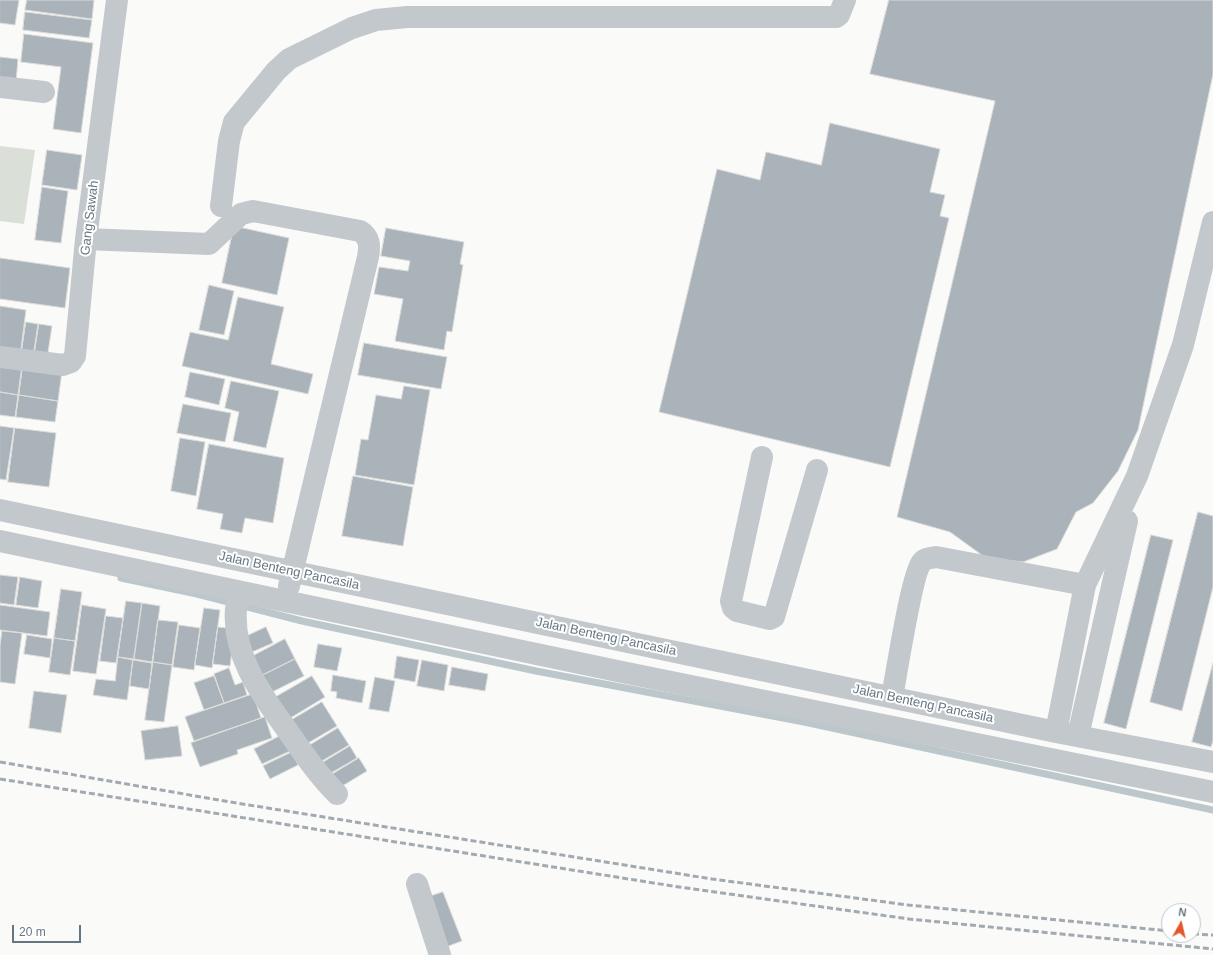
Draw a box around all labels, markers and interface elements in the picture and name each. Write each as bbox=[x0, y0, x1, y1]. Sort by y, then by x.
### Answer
street label: Gang Sawah bbox=[78, 180, 102, 256]
street label: Jalan Benteng Pancasila bbox=[217, 548, 361, 594]
street label: Jalan Benteng Pancasila bbox=[534, 614, 678, 660]
street label: Jalan Benteng Pancasila bbox=[851, 681, 995, 727]
north arrow bbox=[1161, 903, 1201, 943]
text: N bbox=[1178, 906, 1187, 919]
scale bar bbox=[14, 917, 83, 943]
text: 20 m bbox=[19, 925, 46, 939]

